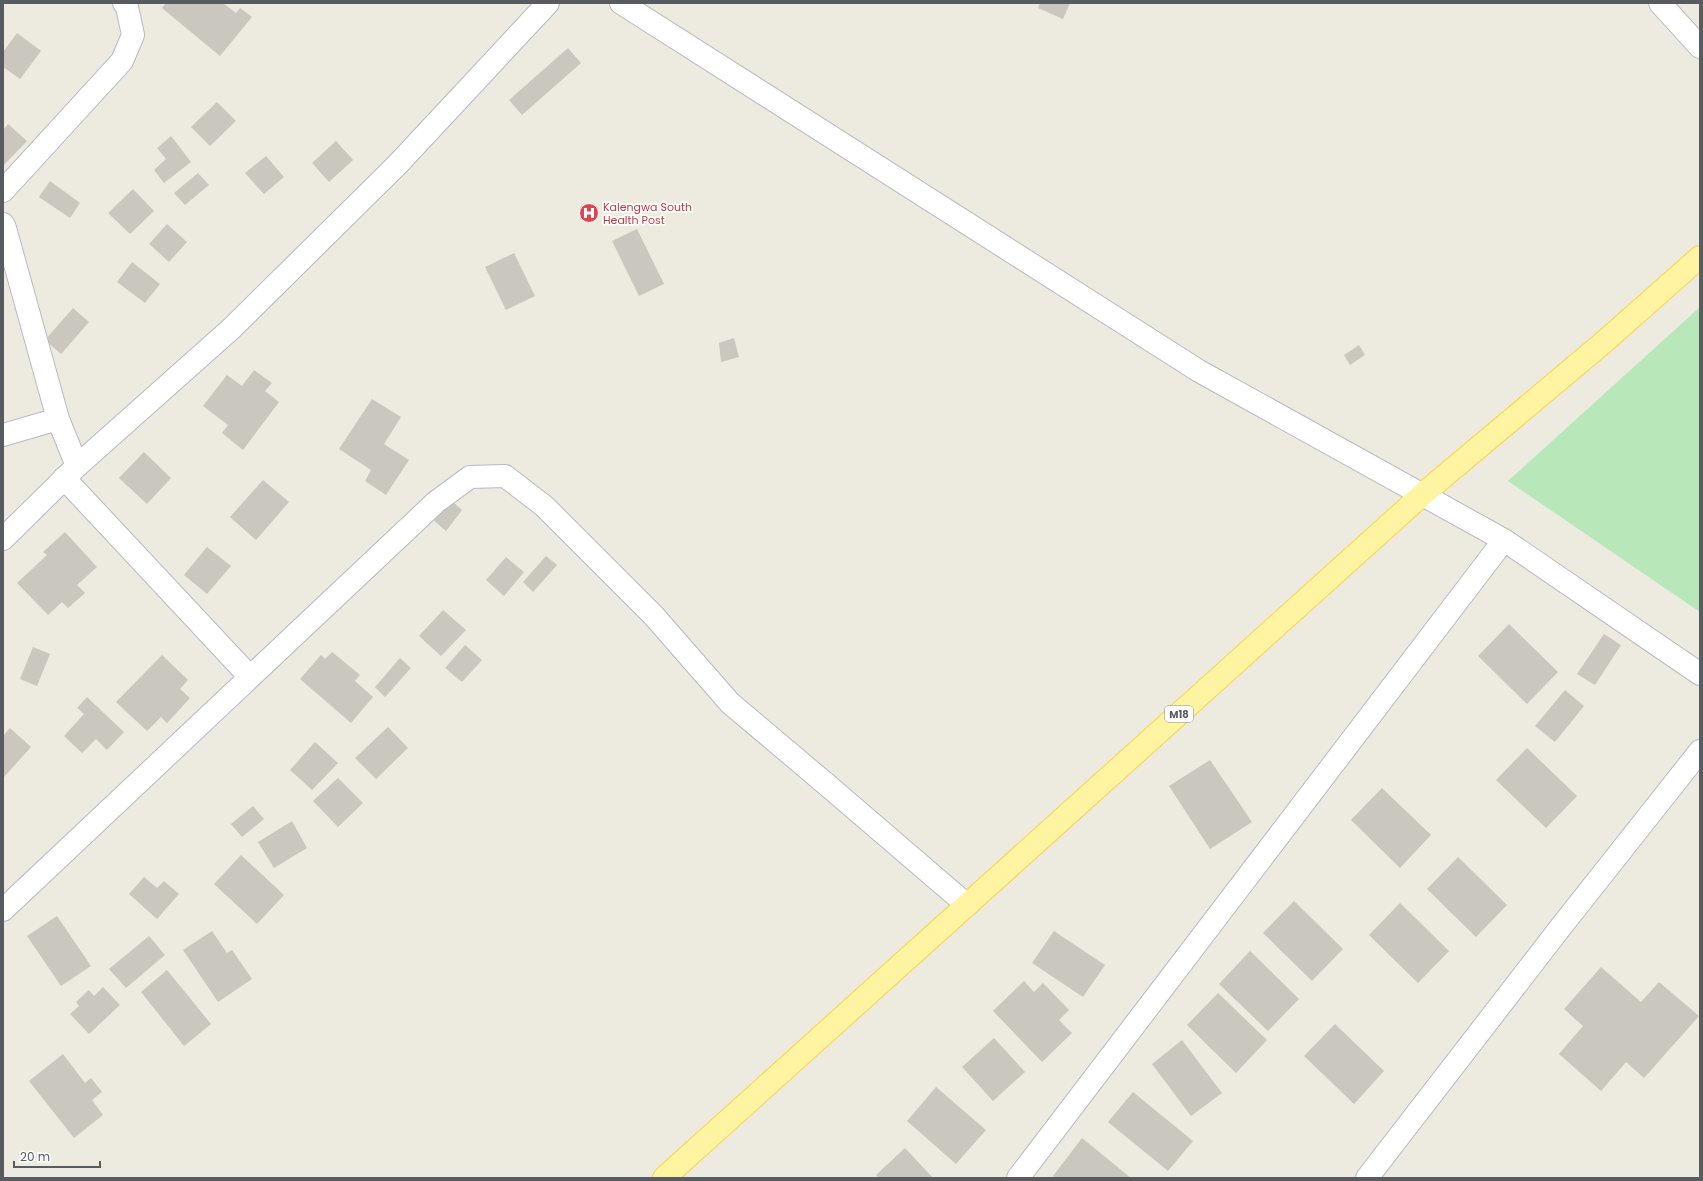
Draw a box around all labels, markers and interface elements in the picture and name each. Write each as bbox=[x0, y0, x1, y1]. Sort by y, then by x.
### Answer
place label: Kalengwa South Health Post bbox=[603, 199, 692, 228]
hospital icon: Kalengwa South Health Post bbox=[578, 202, 600, 224]
road number: M18 bbox=[1165, 706, 1193, 722]
scale bar bbox=[14, 1143, 100, 1169]
text: 20 m bbox=[20, 1148, 50, 1165]

